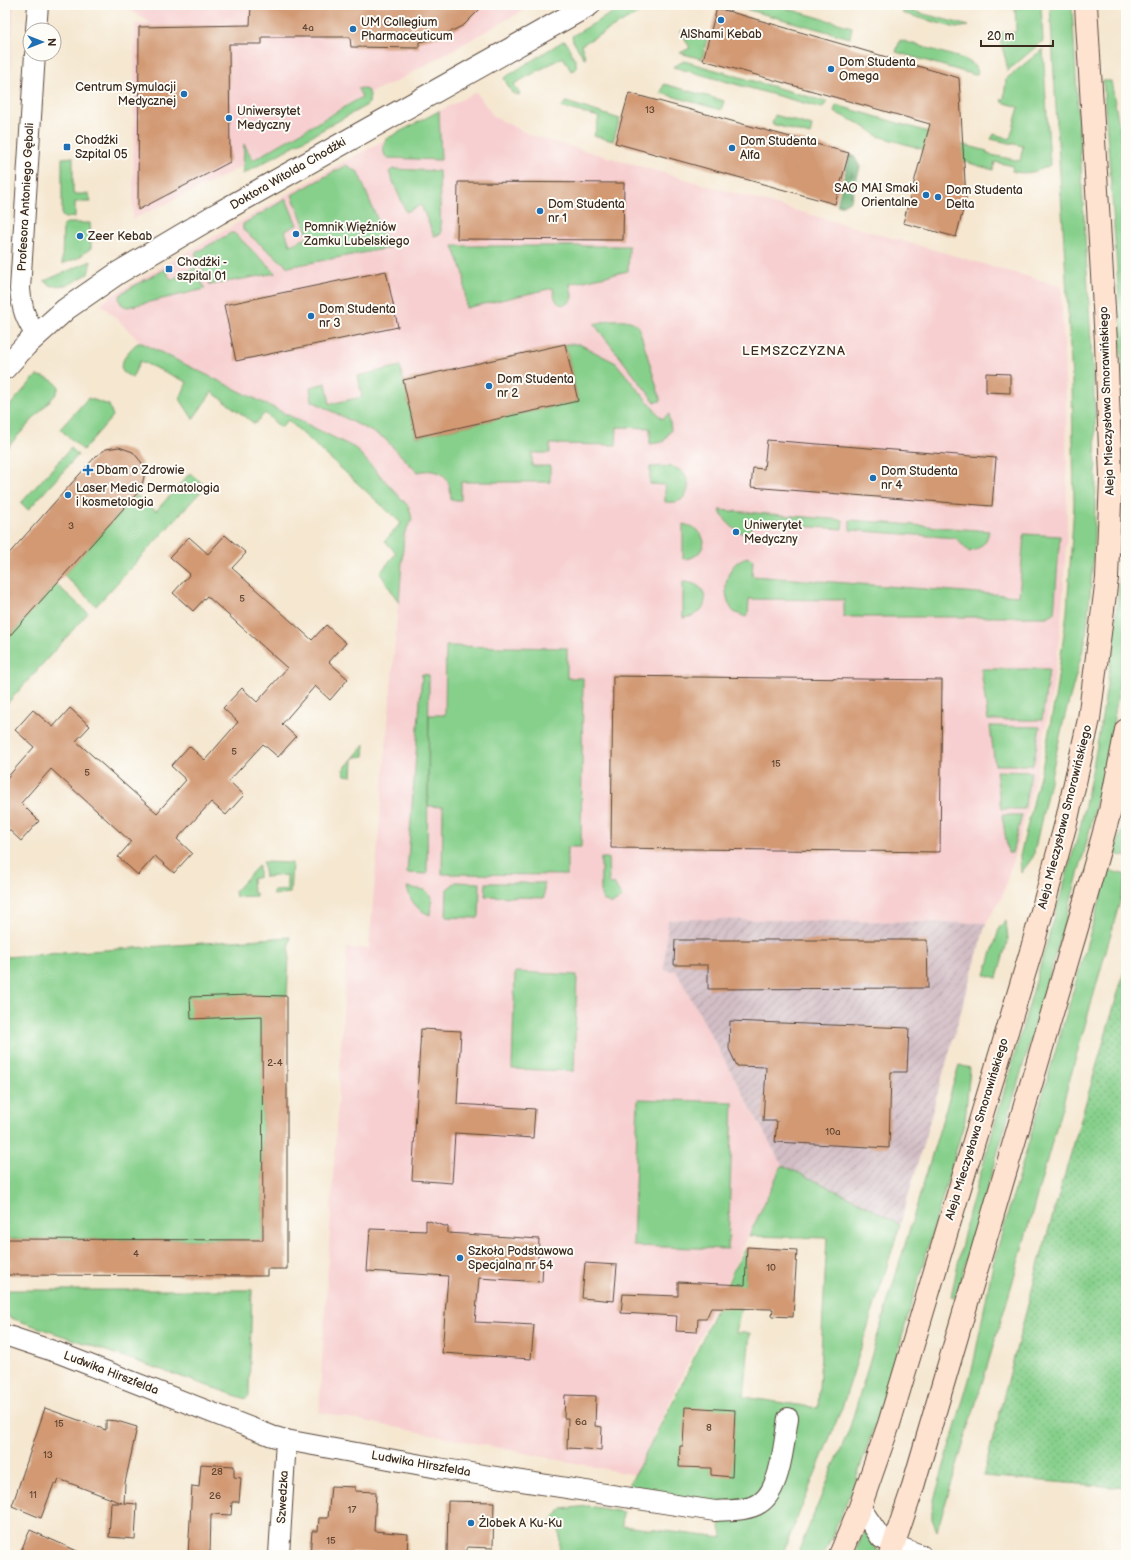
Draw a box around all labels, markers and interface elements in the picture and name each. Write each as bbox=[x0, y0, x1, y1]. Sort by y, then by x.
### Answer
place label: UM Collegium Pharmaceuticum bbox=[361, 15, 453, 44]
marker: AlShami Kebab bbox=[716, 15, 726, 25]
north arrow bbox=[22, 22, 62, 62]
house number: 4a bbox=[302, 22, 314, 34]
scale bar bbox=[981, 22, 1053, 48]
marker: UM Collegium Pharmaceuticum bbox=[348, 24, 358, 34]
place label: AlShami Kebab bbox=[680, 27, 762, 42]
text: 20 m bbox=[987, 29, 1014, 44]
text: N bbox=[45, 38, 58, 46]
place label: Dom Studenta Omega bbox=[839, 55, 916, 84]
marker: Dom Studenta Omega bbox=[826, 64, 836, 74]
place label: Centrum Symulacji Medycznej bbox=[75, 80, 176, 109]
marker: Centrum Symulacji Medycznej bbox=[179, 89, 189, 99]
place label: Uniwersytet Medyczny bbox=[237, 104, 301, 133]
house number: 13 bbox=[645, 104, 655, 116]
marker: Uniwersytet Medyczny bbox=[224, 113, 234, 123]
street label: Profesora Antoniego Gębali bbox=[15, 122, 37, 272]
place label: Chodźki Szpital 05 bbox=[75, 133, 128, 162]
place label: Dom Studenta Alfa bbox=[740, 134, 817, 163]
street label: Doktora Witolda Chodźki bbox=[227, 135, 349, 213]
marker: Chodźki Szpital 05 bbox=[62, 142, 72, 152]
marker: Dom Studenta Alfa bbox=[727, 143, 737, 153]
place label: SAO MAI Smaki Orientalne bbox=[834, 181, 918, 210]
place label: Dom Studenta Delta bbox=[946, 183, 1023, 212]
marker: SAO MAI Smaki Orientalne bbox=[921, 190, 931, 200]
marker: Dom Studenta Delta bbox=[933, 192, 943, 202]
place label: Dom Studenta nr 1 bbox=[548, 197, 625, 226]
marker: Dom Studenta nr 1 bbox=[535, 206, 545, 216]
place label: Pomnik Więźniów Zamku Lubelskiego bbox=[303, 220, 410, 249]
place label: Zeer Kebab bbox=[87, 229, 152, 244]
marker: Pomnik Więźniów Zamku Lubelskiego bbox=[291, 229, 301, 239]
marker: Zeer Kebab bbox=[75, 231, 85, 241]
place label: Chodźki - szpital 01 bbox=[177, 255, 227, 284]
marker: Chodźki - szpital 01 bbox=[164, 264, 174, 274]
place label: Dom Studenta nr 3 bbox=[319, 302, 396, 331]
street label: Aleja Mieczysława Smorawińskiego bbox=[1096, 306, 1118, 496]
marker: Dom Studenta nr 3 bbox=[306, 311, 316, 321]
district label: LEMSZCZYZNA bbox=[742, 343, 846, 359]
place label: Dom Studenta nr 2 bbox=[497, 372, 574, 401]
marker: Dom Studenta nr 2 bbox=[484, 381, 494, 391]
place label: Dbam o Zdrowie bbox=[96, 463, 185, 478]
place label: Dom Studenta nr 4 bbox=[881, 464, 958, 493]
marker: Dbam o Zdrowie bbox=[83, 465, 93, 475]
marker: Dom Studenta nr 4 bbox=[868, 473, 878, 483]
place label: Laser Medic Dermatologia i kosmetologia bbox=[76, 481, 220, 510]
marker: Laser Medic Dermatologia i kosmetologia bbox=[63, 490, 73, 500]
place label: Uniwerytet Medyczny bbox=[744, 518, 802, 547]
house number: 3 bbox=[68, 520, 74, 532]
marker: Uniwerytet Medyczny bbox=[731, 527, 741, 537]
house number: 5 bbox=[239, 593, 245, 605]
street label: Aleja Mieczysława Smorawińskiego bbox=[1035, 723, 1095, 911]
house number: 5 bbox=[231, 746, 237, 758]
house number: 15 bbox=[771, 758, 781, 770]
house number: 5 bbox=[84, 767, 90, 779]
street label: Aleja Mieczysława Smorawińskiego bbox=[942, 1036, 1012, 1222]
house number: 2-4 bbox=[267, 1057, 283, 1069]
house number: 10a bbox=[825, 1126, 841, 1138]
place label: Szkoła Podstawowa Specjalna nr 54 bbox=[468, 1244, 574, 1273]
house number: 4 bbox=[133, 1248, 139, 1260]
marker: Szkoła Podstawowa Specjalna nr 54 bbox=[455, 1253, 465, 1263]
house number: 10 bbox=[766, 1262, 776, 1274]
street label: Ludwika Hirszfelda bbox=[61, 1348, 161, 1398]
house number: 6a bbox=[575, 1416, 587, 1428]
house number: 15 bbox=[54, 1418, 64, 1430]
house number: 8 bbox=[706, 1422, 712, 1434]
street label: Ludwika Hirszfelda bbox=[370, 1448, 472, 1480]
house number: 13 bbox=[43, 1449, 53, 1461]
house number: 28 bbox=[211, 1466, 223, 1478]
street label: Szwedzka bbox=[274, 1470, 292, 1524]
house number: 11 bbox=[29, 1489, 37, 1501]
house number: 26 bbox=[209, 1490, 221, 1502]
house number: 17 bbox=[348, 1504, 356, 1516]
place label: Żlobek A Ku-Ku bbox=[478, 1515, 562, 1531]
marker: Żlobek A Ku-Ku bbox=[466, 1518, 476, 1528]
house number: 15 bbox=[326, 1535, 336, 1547]

